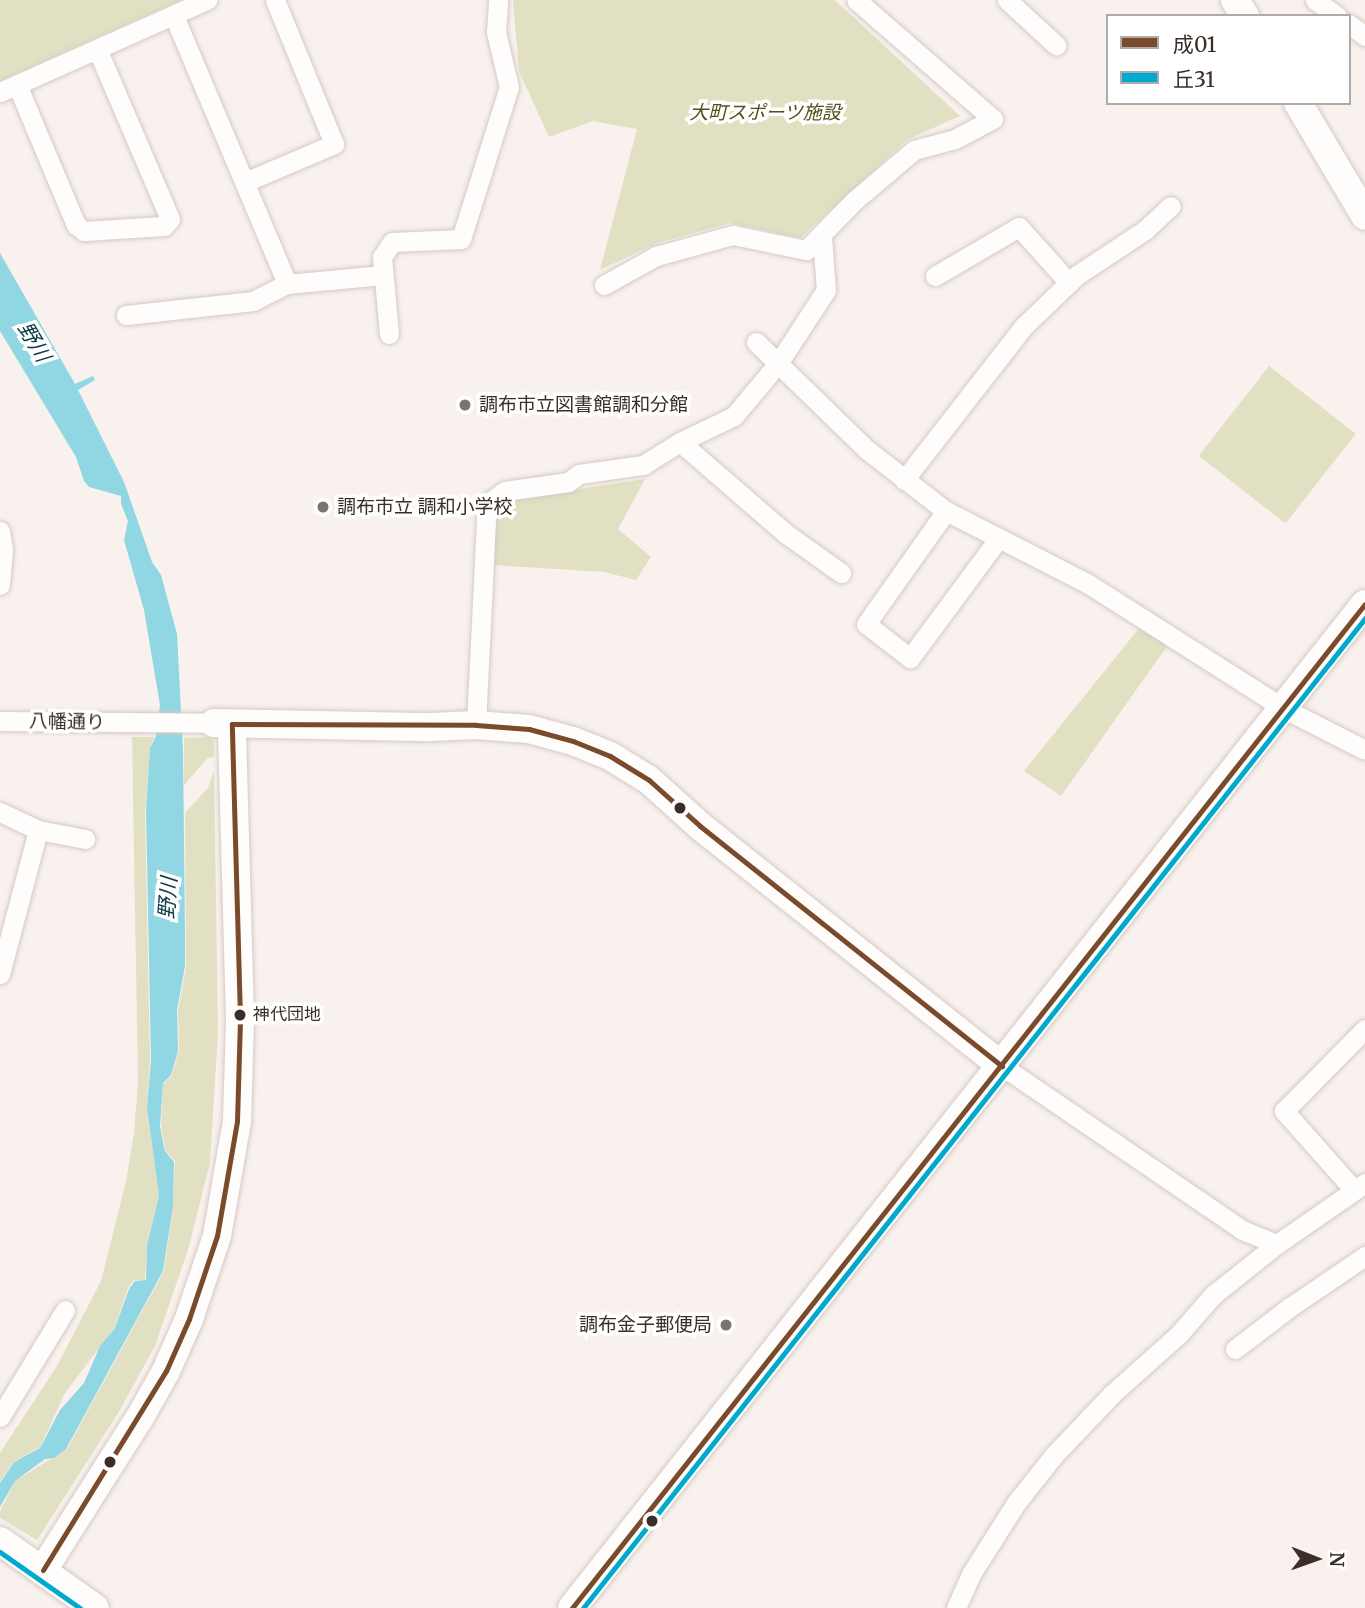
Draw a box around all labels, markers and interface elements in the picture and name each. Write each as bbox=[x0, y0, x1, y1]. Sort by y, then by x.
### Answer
legend bbox=[1106, 14, 1351, 105]
text: 成01 bbox=[1173, 31, 1216, 58]
text: 丘31 bbox=[1173, 66, 1215, 93]
park label: 大町スポーツ施設 bbox=[689, 102, 841, 124]
water label: 野川 bbox=[12, 318, 56, 366]
place label: 調布市立図書館調和分館 bbox=[479, 394, 688, 416]
marker: 調布市立図書館調和分館 bbox=[457, 397, 473, 413]
place label: 調布市立 調和小学校 bbox=[337, 496, 513, 518]
marker: 調布市立 調和小学校 bbox=[315, 499, 331, 515]
street label: 八幡通り bbox=[29, 710, 105, 734]
unlabelled marker bbox=[673, 801, 687, 815]
water label: 野川 bbox=[154, 876, 182, 920]
place label: 神代団地 bbox=[253, 1005, 321, 1025]
marker: 神代団地 bbox=[233, 1008, 247, 1022]
place label: 調布金子郵便局 bbox=[579, 1314, 712, 1336]
marker: 調布金子郵便局 bbox=[718, 1317, 734, 1333]
unlabelled marker bbox=[103, 1455, 117, 1469]
unlabelled marker bbox=[645, 1514, 659, 1528]
north arrow bbox=[1281, 1524, 1351, 1594]
text: N bbox=[1325, 1552, 1349, 1567]

